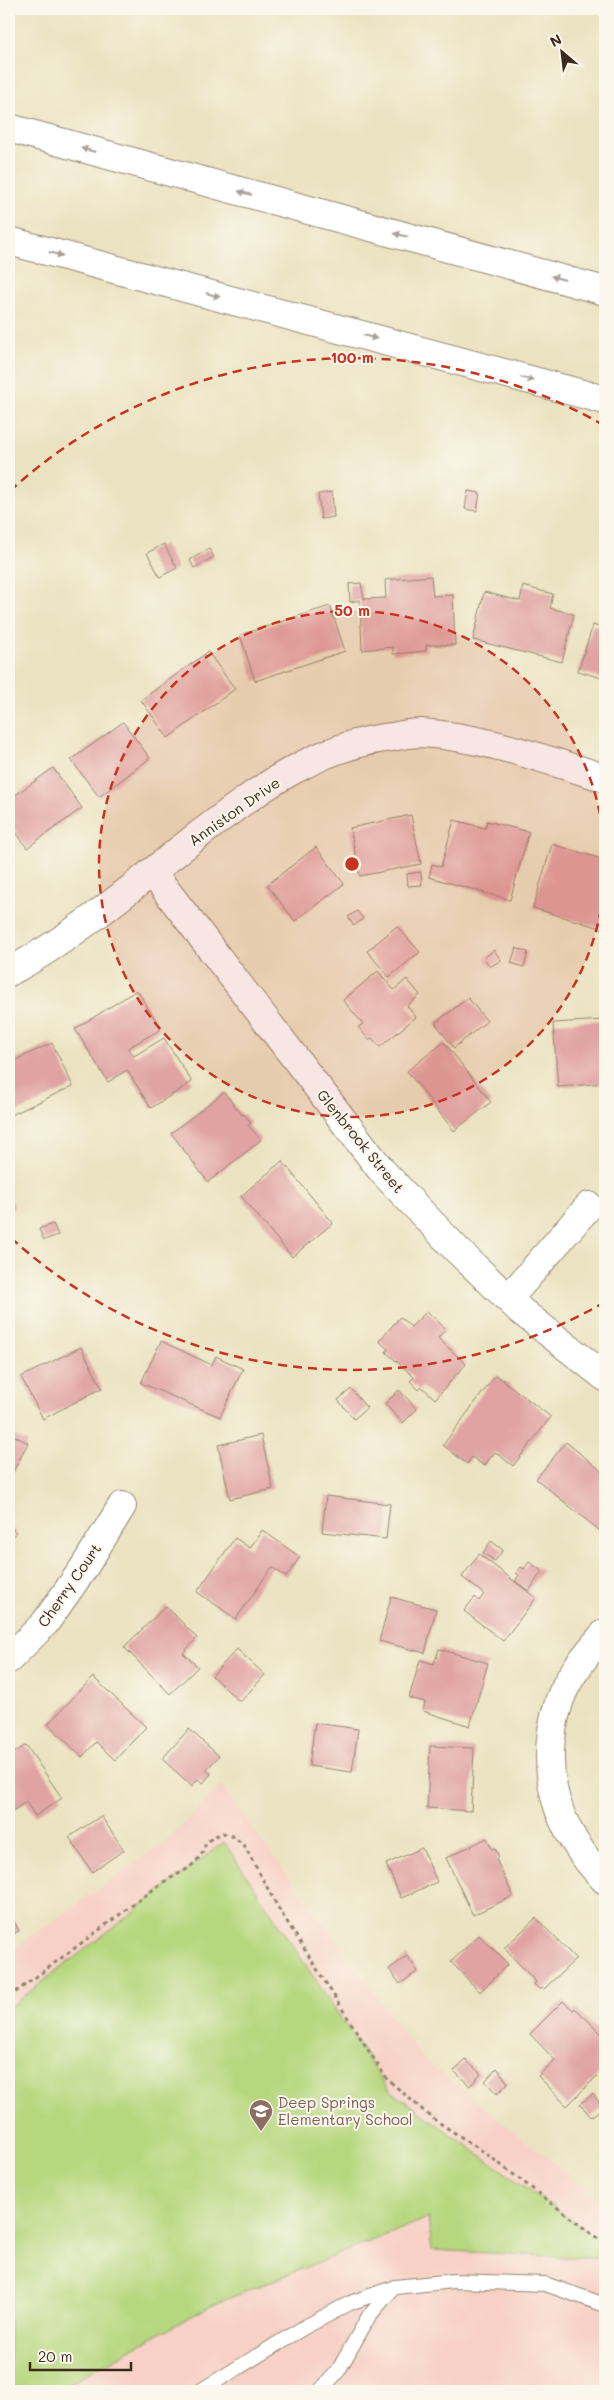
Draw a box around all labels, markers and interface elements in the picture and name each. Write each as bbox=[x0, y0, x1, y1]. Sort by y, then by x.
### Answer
north arrow bbox=[536, 28, 586, 78]
text: N bbox=[547, 29, 565, 51]
one-way arrow bbox=[80, 146, 95, 154]
one-way arrow bbox=[237, 188, 252, 196]
one-way arrow bbox=[394, 231, 409, 239]
one-way arrow bbox=[48, 250, 63, 258]
one-way arrow bbox=[551, 274, 566, 282]
one-way arrow bbox=[205, 292, 220, 300]
one-way arrow bbox=[362, 333, 377, 341]
text: 100 m bbox=[330, 347, 374, 367]
one-way arrow bbox=[519, 375, 535, 383]
text: 50 m bbox=[334, 600, 370, 620]
street label: Anniston Drive bbox=[184, 772, 284, 850]
centre of rings bbox=[343, 855, 361, 873]
street label: Glenbrook Street bbox=[313, 1085, 409, 1197]
street label: Cherry Court bbox=[33, 1539, 105, 1631]
place label: Deep Springs Elementary School bbox=[278, 2092, 413, 2129]
school or university icon: Deep Springs Elementary School bbox=[248, 2098, 274, 2132]
scale bar bbox=[30, 2340, 131, 2372]
text: 20 m bbox=[38, 2346, 72, 2366]

